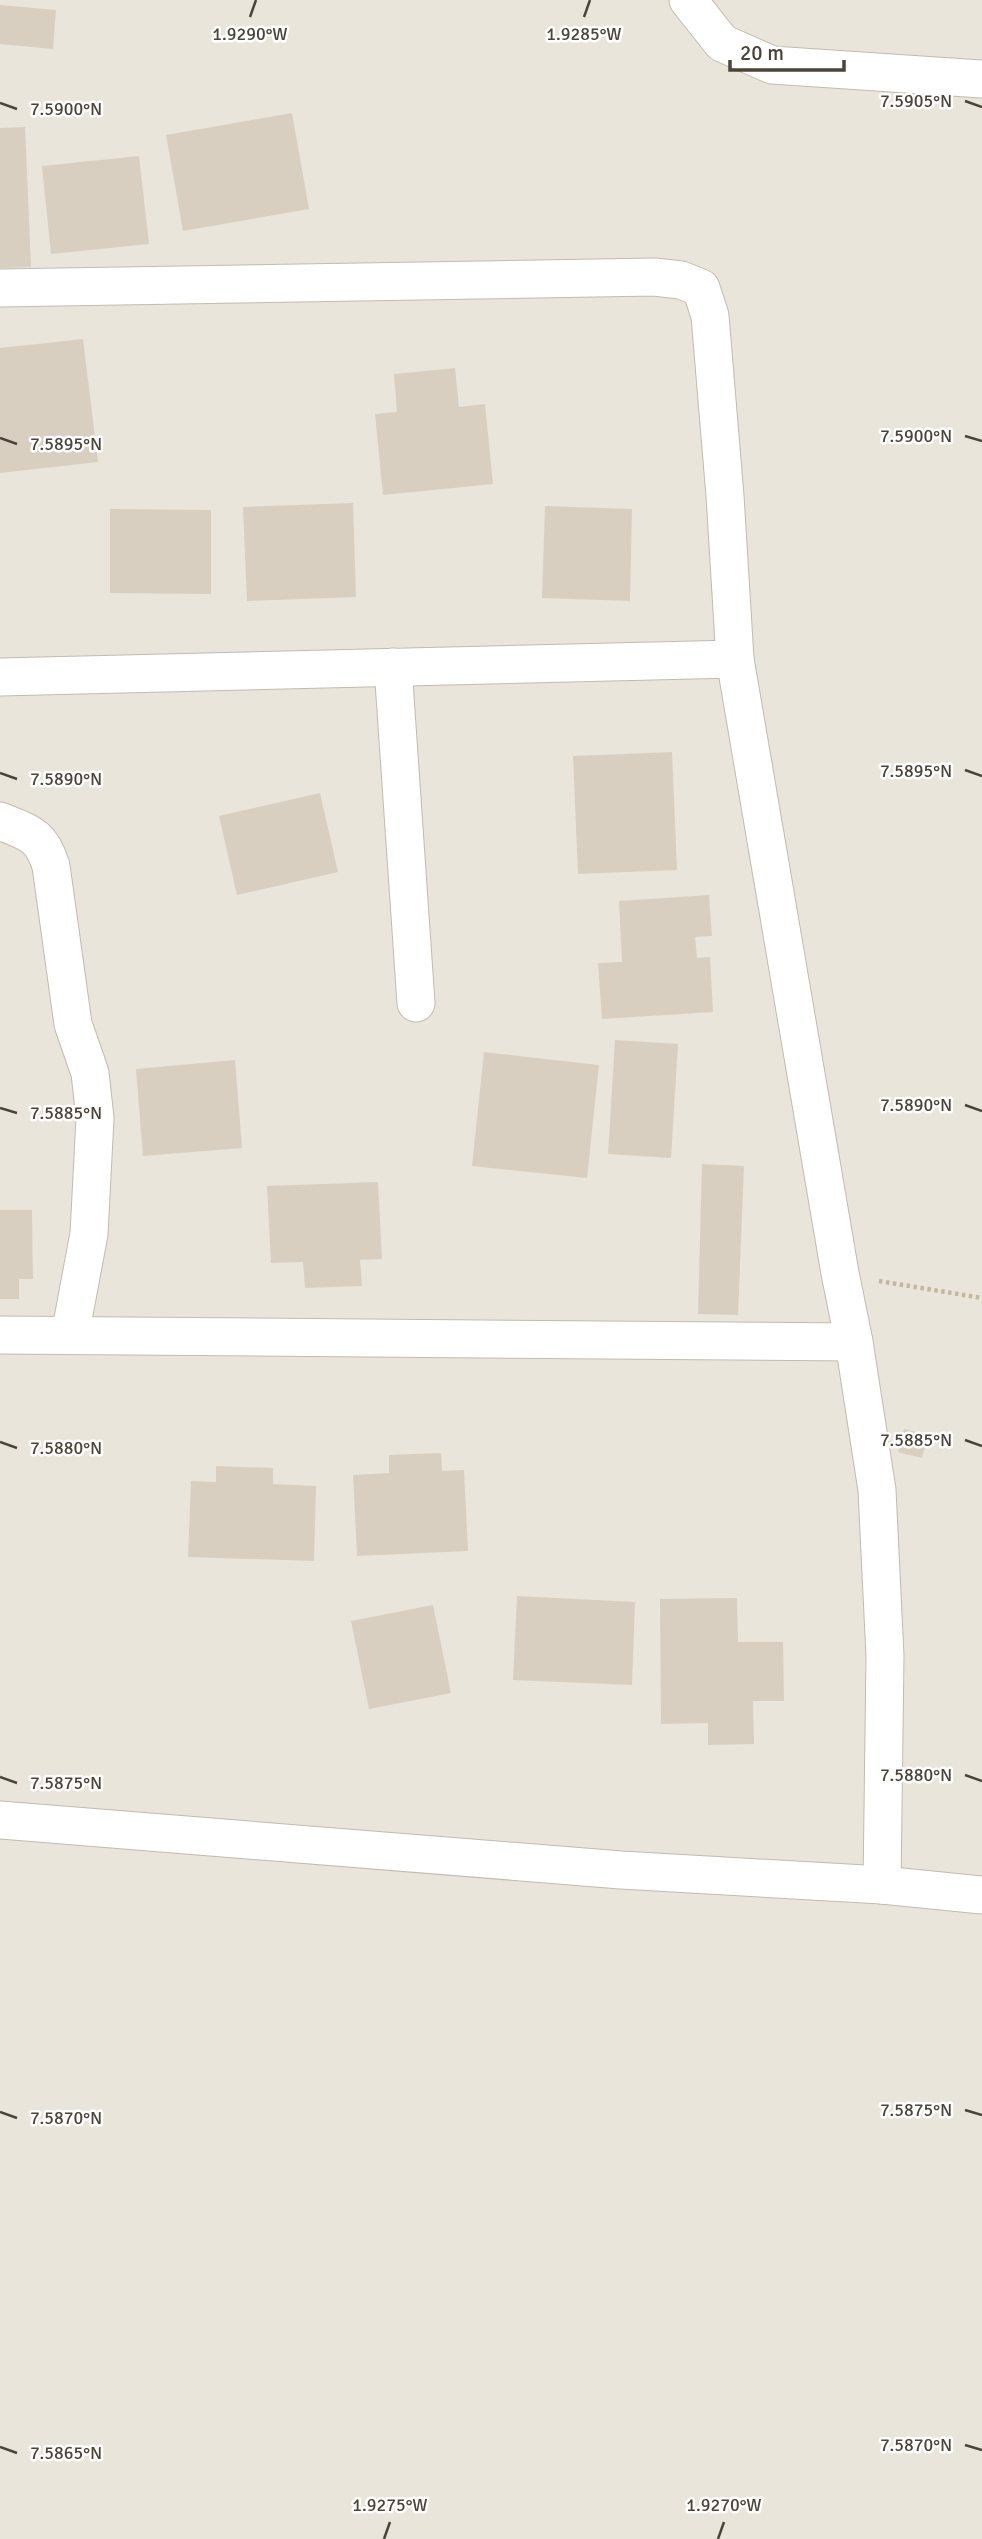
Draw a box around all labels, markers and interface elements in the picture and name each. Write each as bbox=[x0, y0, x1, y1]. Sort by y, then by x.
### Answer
text: 1.9290°W bbox=[212, 23, 288, 45]
text: 1.9285°W bbox=[546, 23, 622, 45]
scale bar bbox=[730, 28, 844, 72]
text: 20 m bbox=[740, 40, 784, 66]
text: 7.5905°N bbox=[880, 90, 952, 112]
text: 7.5900°N bbox=[30, 98, 102, 120]
text: 7.5900°N bbox=[880, 425, 952, 447]
text: 7.5895°N bbox=[30, 433, 102, 455]
text: 7.5895°N bbox=[880, 760, 952, 782]
text: 7.5890°N bbox=[30, 768, 102, 790]
text: 7.5890°N bbox=[880, 1094, 952, 1116]
text: 7.5885°N bbox=[30, 1102, 102, 1124]
text: 7.5885°N bbox=[880, 1429, 952, 1451]
text: 7.5880°N bbox=[30, 1437, 102, 1459]
text: 7.5880°N bbox=[880, 1764, 952, 1786]
text: 7.5875°N bbox=[30, 1772, 102, 1794]
text: 7.5875°N bbox=[880, 2099, 952, 2121]
text: 7.5870°N bbox=[30, 2107, 102, 2129]
text: 7.5870°N bbox=[880, 2434, 952, 2456]
text: 7.5865°N bbox=[30, 2442, 102, 2464]
text: 1.9275°W bbox=[352, 2494, 428, 2516]
text: 1.9270°W bbox=[686, 2494, 762, 2516]

